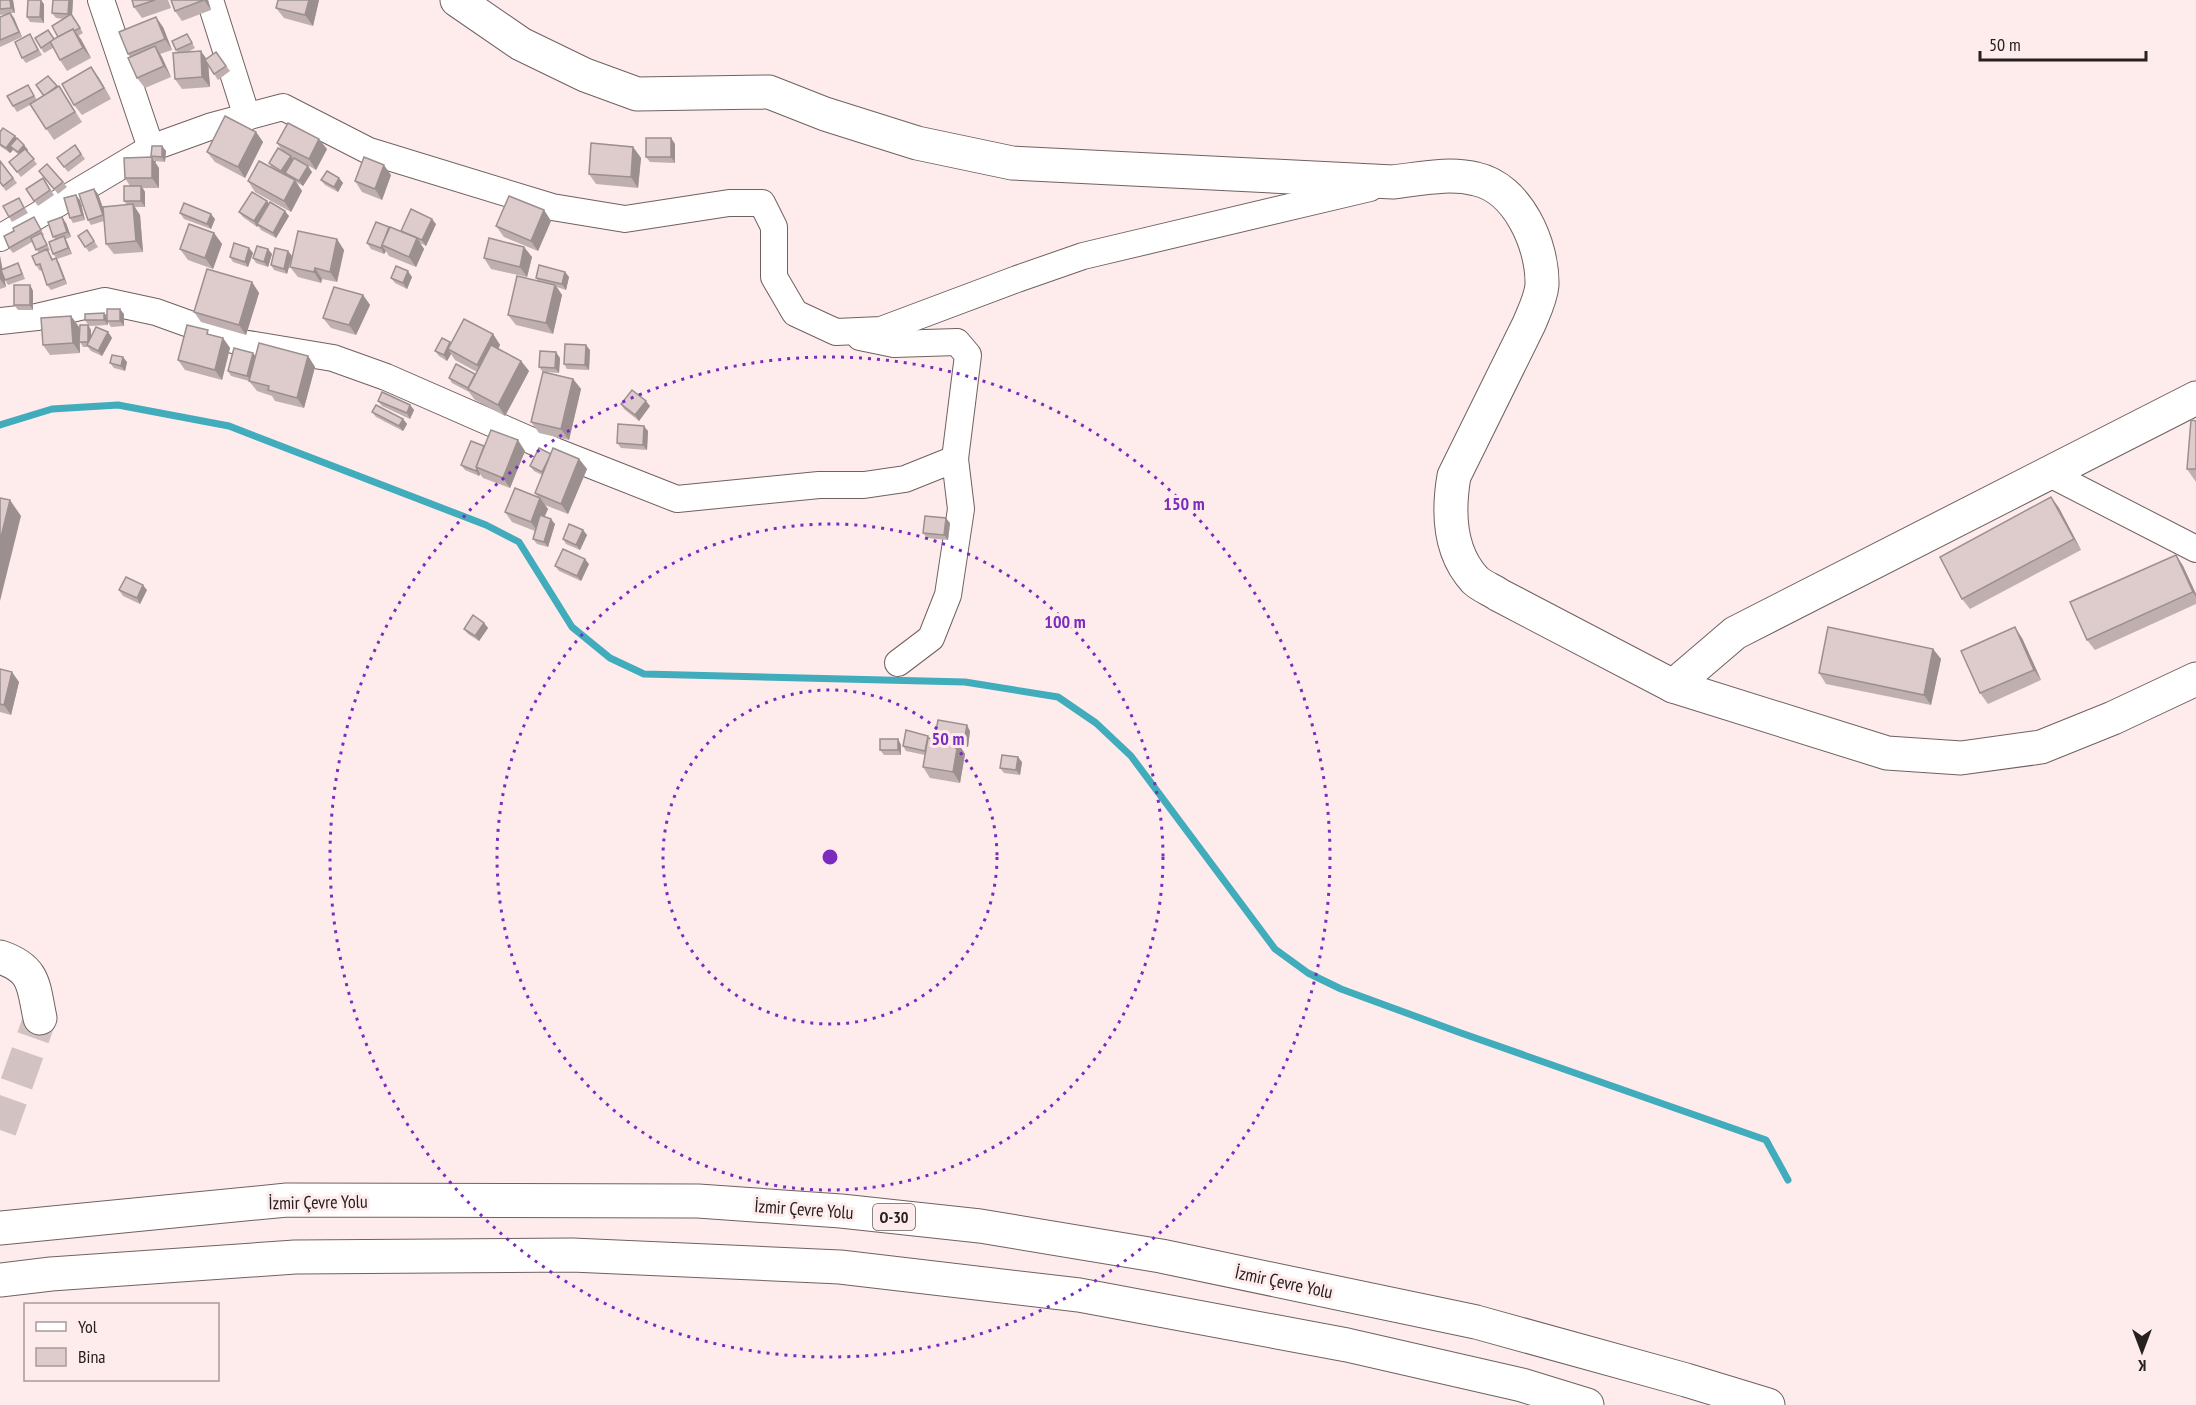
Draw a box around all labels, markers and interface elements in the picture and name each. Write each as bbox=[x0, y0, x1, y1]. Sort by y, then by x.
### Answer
scale bar bbox=[1980, 24, 2146, 62]
text: 50 m bbox=[1989, 33, 2021, 56]
text: 150 m bbox=[1163, 492, 1205, 515]
text: 100 m bbox=[1044, 610, 1086, 633]
text: 50 m bbox=[932, 727, 964, 750]
centre of rings bbox=[820, 847, 840, 867]
street label: İzmir Çevre Yolu bbox=[268, 1190, 368, 1214]
street label: İzmir Çevre Yolu bbox=[754, 1194, 854, 1224]
road number: O-30 bbox=[873, 1204, 915, 1230]
street label: İzmir Çevre Yolu bbox=[1233, 1260, 1335, 1304]
legend bbox=[24, 1303, 219, 1381]
text: Yol bbox=[78, 1315, 98, 1338]
north arrow bbox=[2112, 1321, 2172, 1381]
text: Bina bbox=[78, 1345, 106, 1368]
text: K bbox=[2137, 1356, 2146, 1376]

